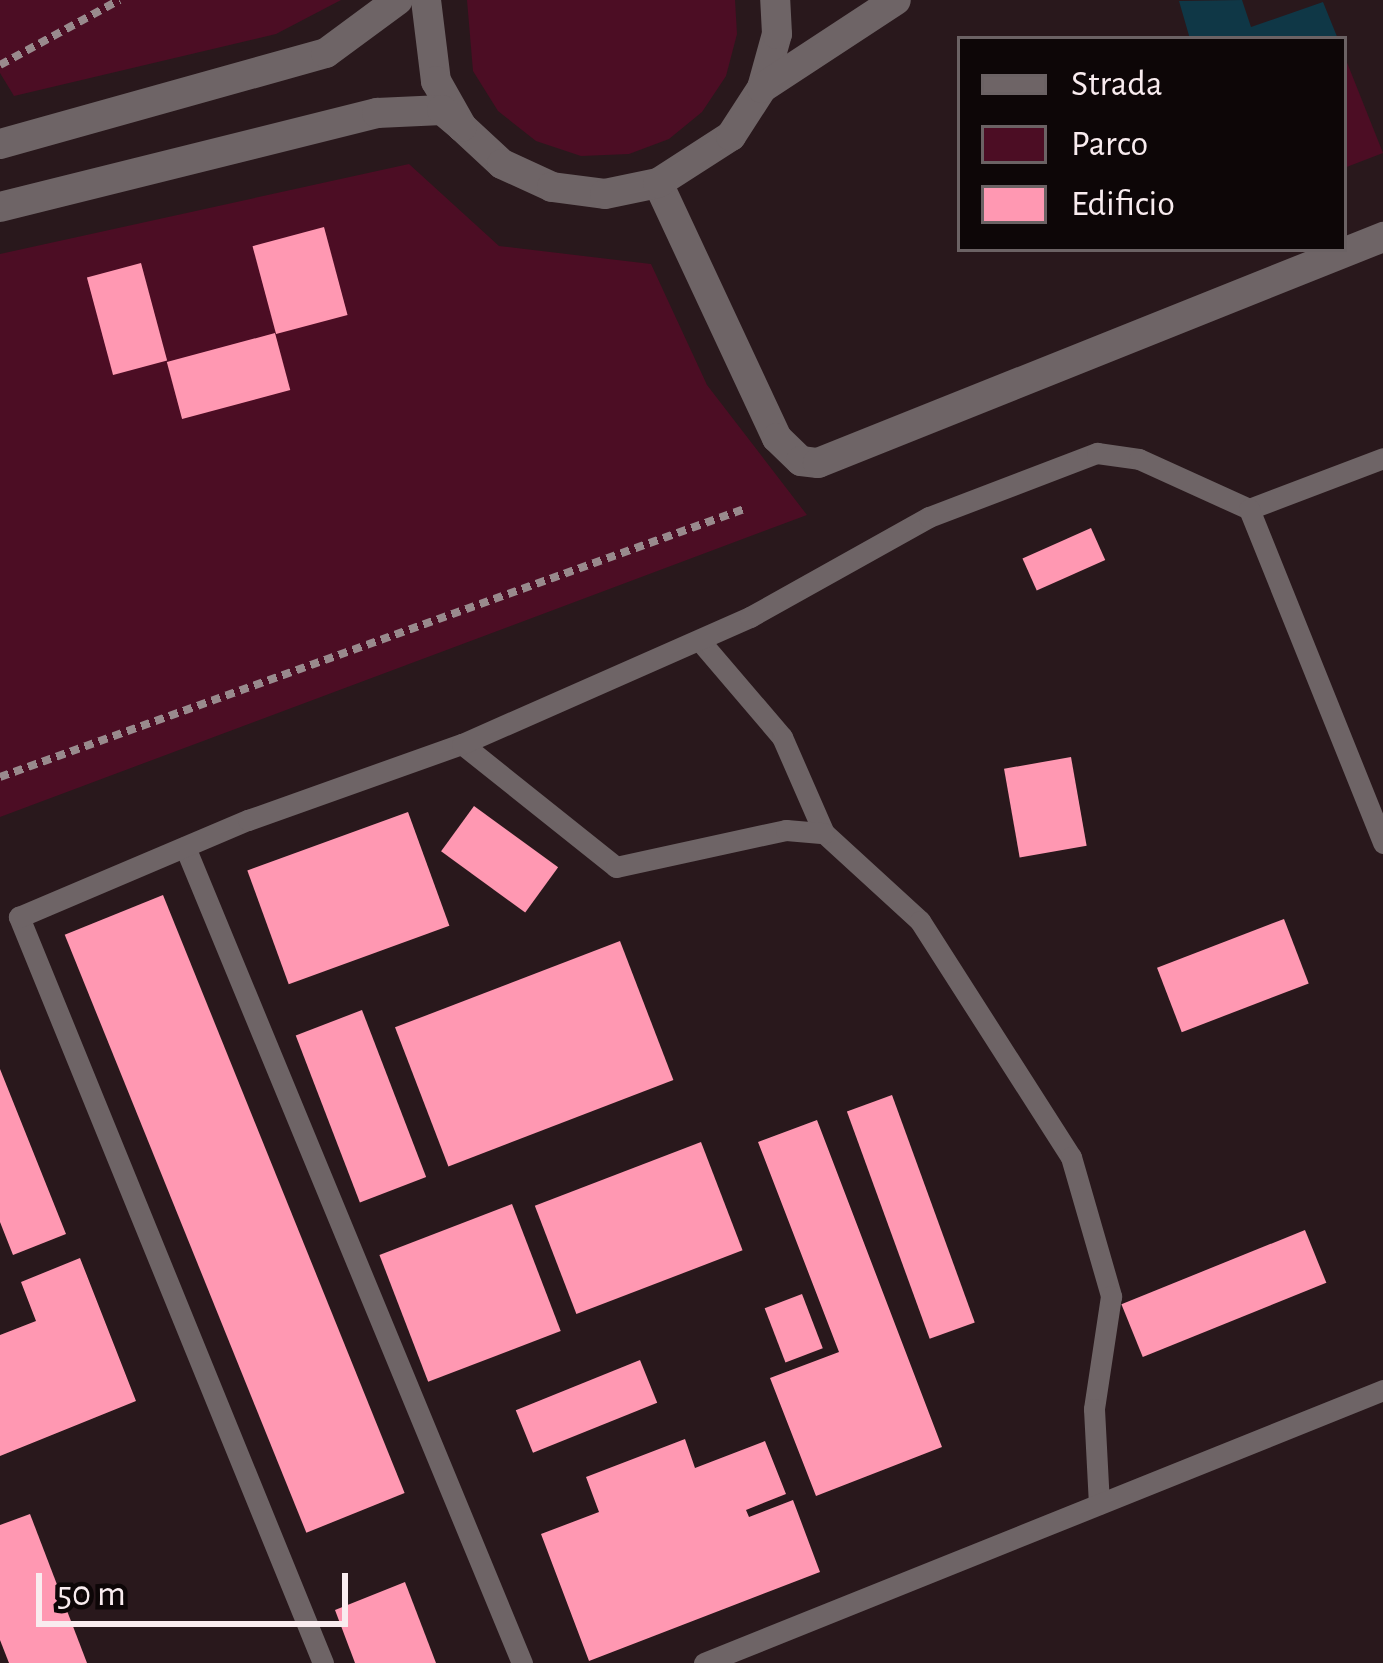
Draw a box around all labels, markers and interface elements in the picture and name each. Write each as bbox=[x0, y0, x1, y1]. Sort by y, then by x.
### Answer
legend bbox=[957, 36, 1347, 252]
text: Strada bbox=[1071, 66, 1163, 102]
text: Parco bbox=[1071, 126, 1148, 162]
text: Edificio bbox=[1071, 186, 1175, 222]
scale bar bbox=[42, 1549, 354, 1623]
text: 50 m bbox=[57, 1576, 126, 1612]

